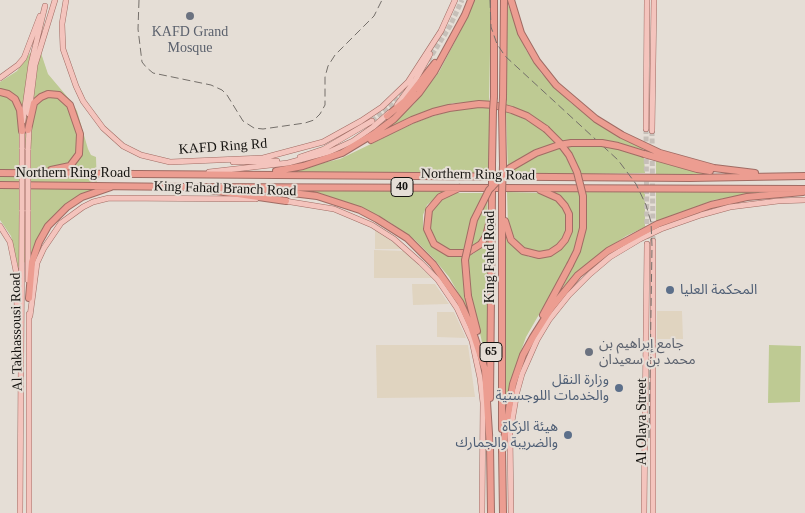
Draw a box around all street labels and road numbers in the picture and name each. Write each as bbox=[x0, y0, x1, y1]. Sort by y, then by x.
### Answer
street label: KAFD Ring Rd bbox=[178, 136, 268, 158]
street label: Northern Ring Road bbox=[16, 165, 130, 181]
street label: Northern Ring Road bbox=[421, 166, 535, 184]
street label: King Fahad Branch Road bbox=[153, 178, 297, 200]
road number: 40 bbox=[391, 178, 413, 196]
street label: King Fahd Road bbox=[482, 211, 498, 303]
street label: Al Takhassousi Road bbox=[8, 272, 26, 392]
road number: 65 bbox=[480, 342, 502, 362]
street label: Al Olaya Street bbox=[634, 378, 650, 466]

